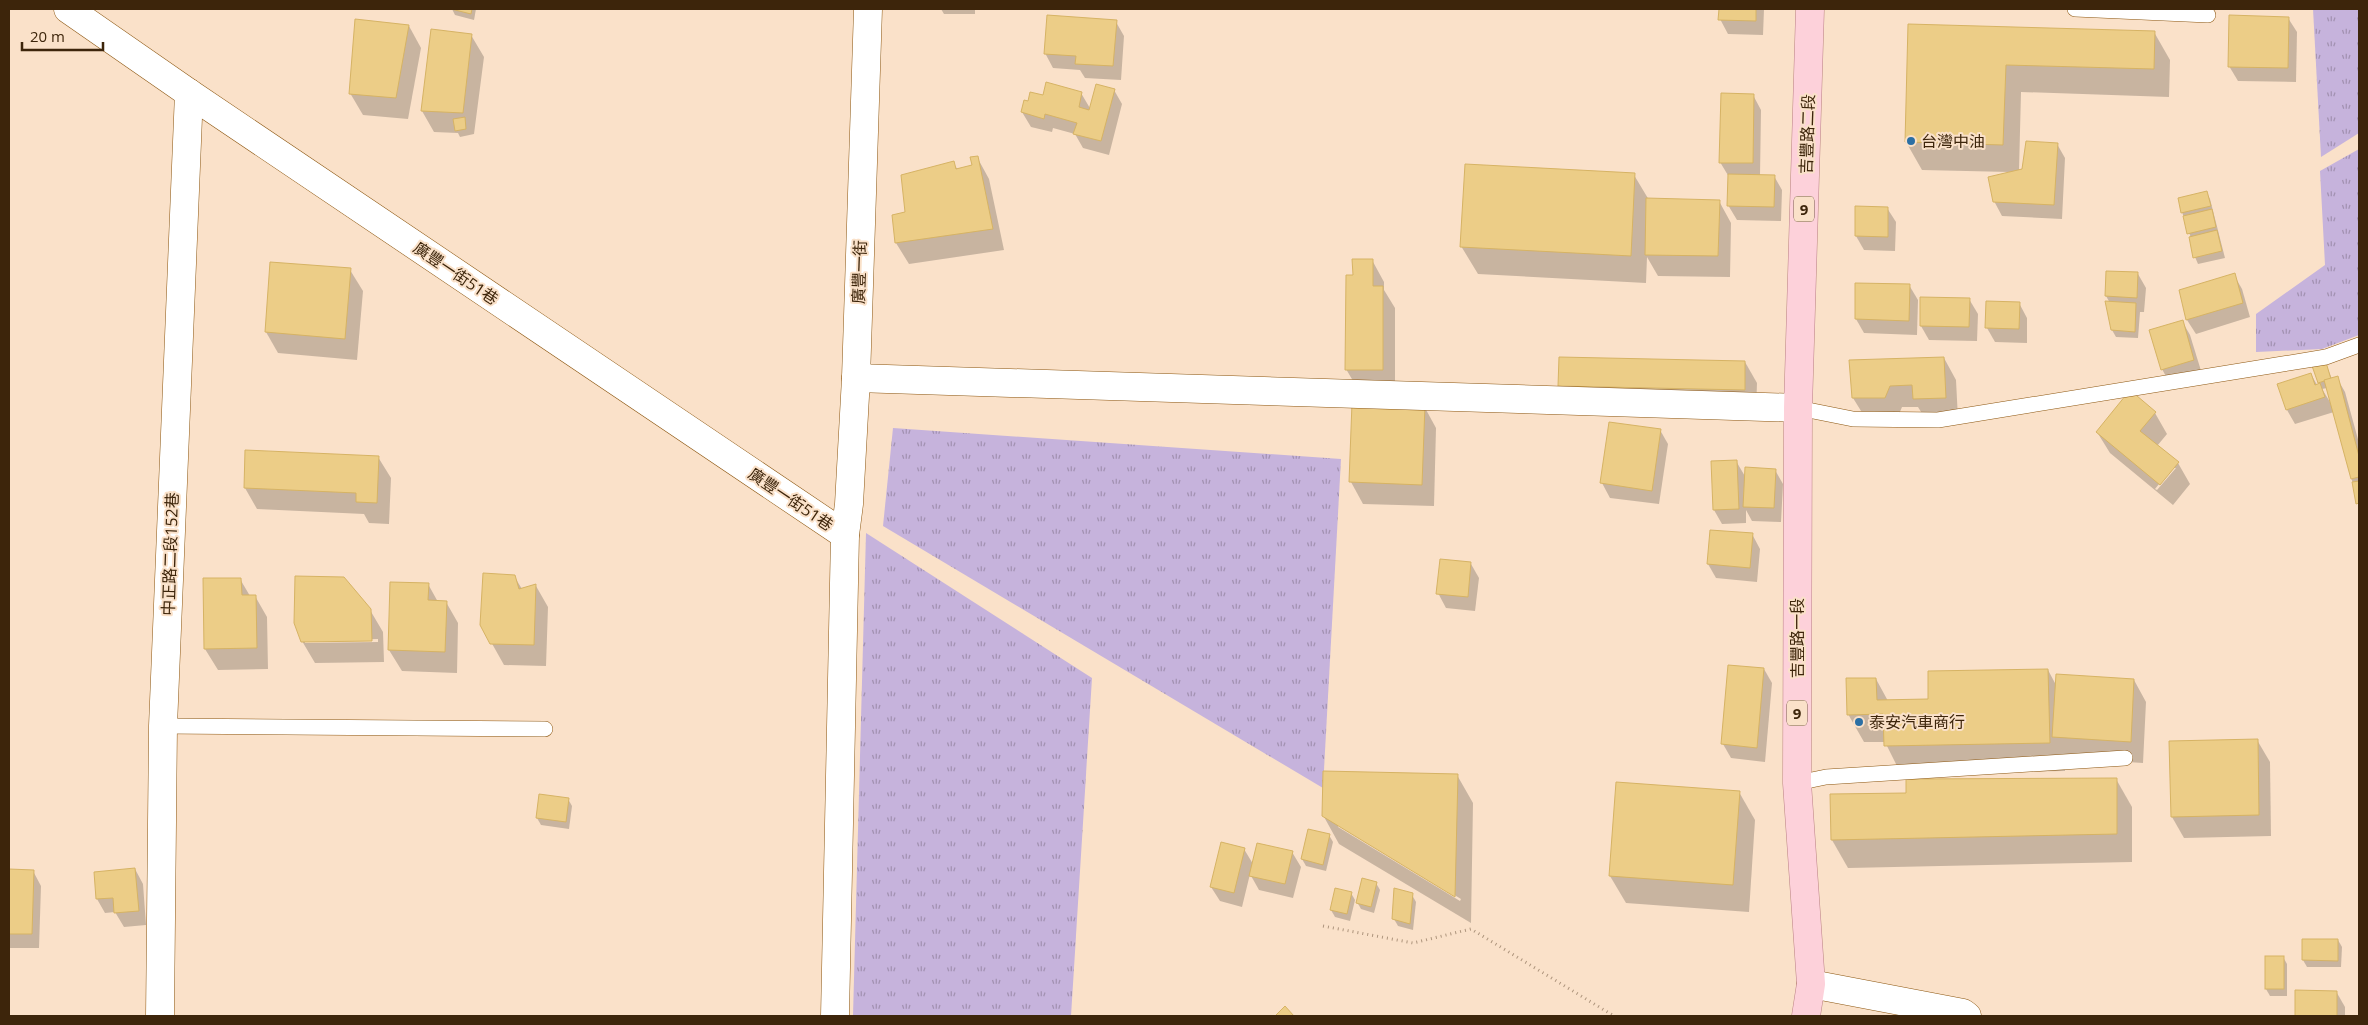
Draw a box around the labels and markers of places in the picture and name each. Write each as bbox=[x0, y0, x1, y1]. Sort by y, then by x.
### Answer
place label: 台灣中油 bbox=[1921, 130, 1985, 152]
marker: 台灣中油 bbox=[1905, 135, 1917, 147]
place label: 泰安汽車商行 bbox=[1869, 711, 1965, 733]
marker: 泰安汽車商行 bbox=[1853, 716, 1865, 728]

